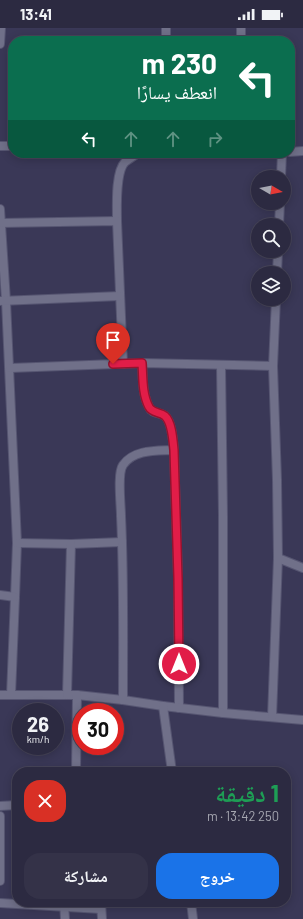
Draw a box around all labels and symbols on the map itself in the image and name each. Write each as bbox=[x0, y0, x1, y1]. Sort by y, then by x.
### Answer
north arrow bbox=[251, 170, 291, 210]
pin bbox=[96, 323, 130, 364]
position arrow bbox=[158, 643, 200, 685]
speed limit sign: 30 bbox=[72, 703, 124, 755]

